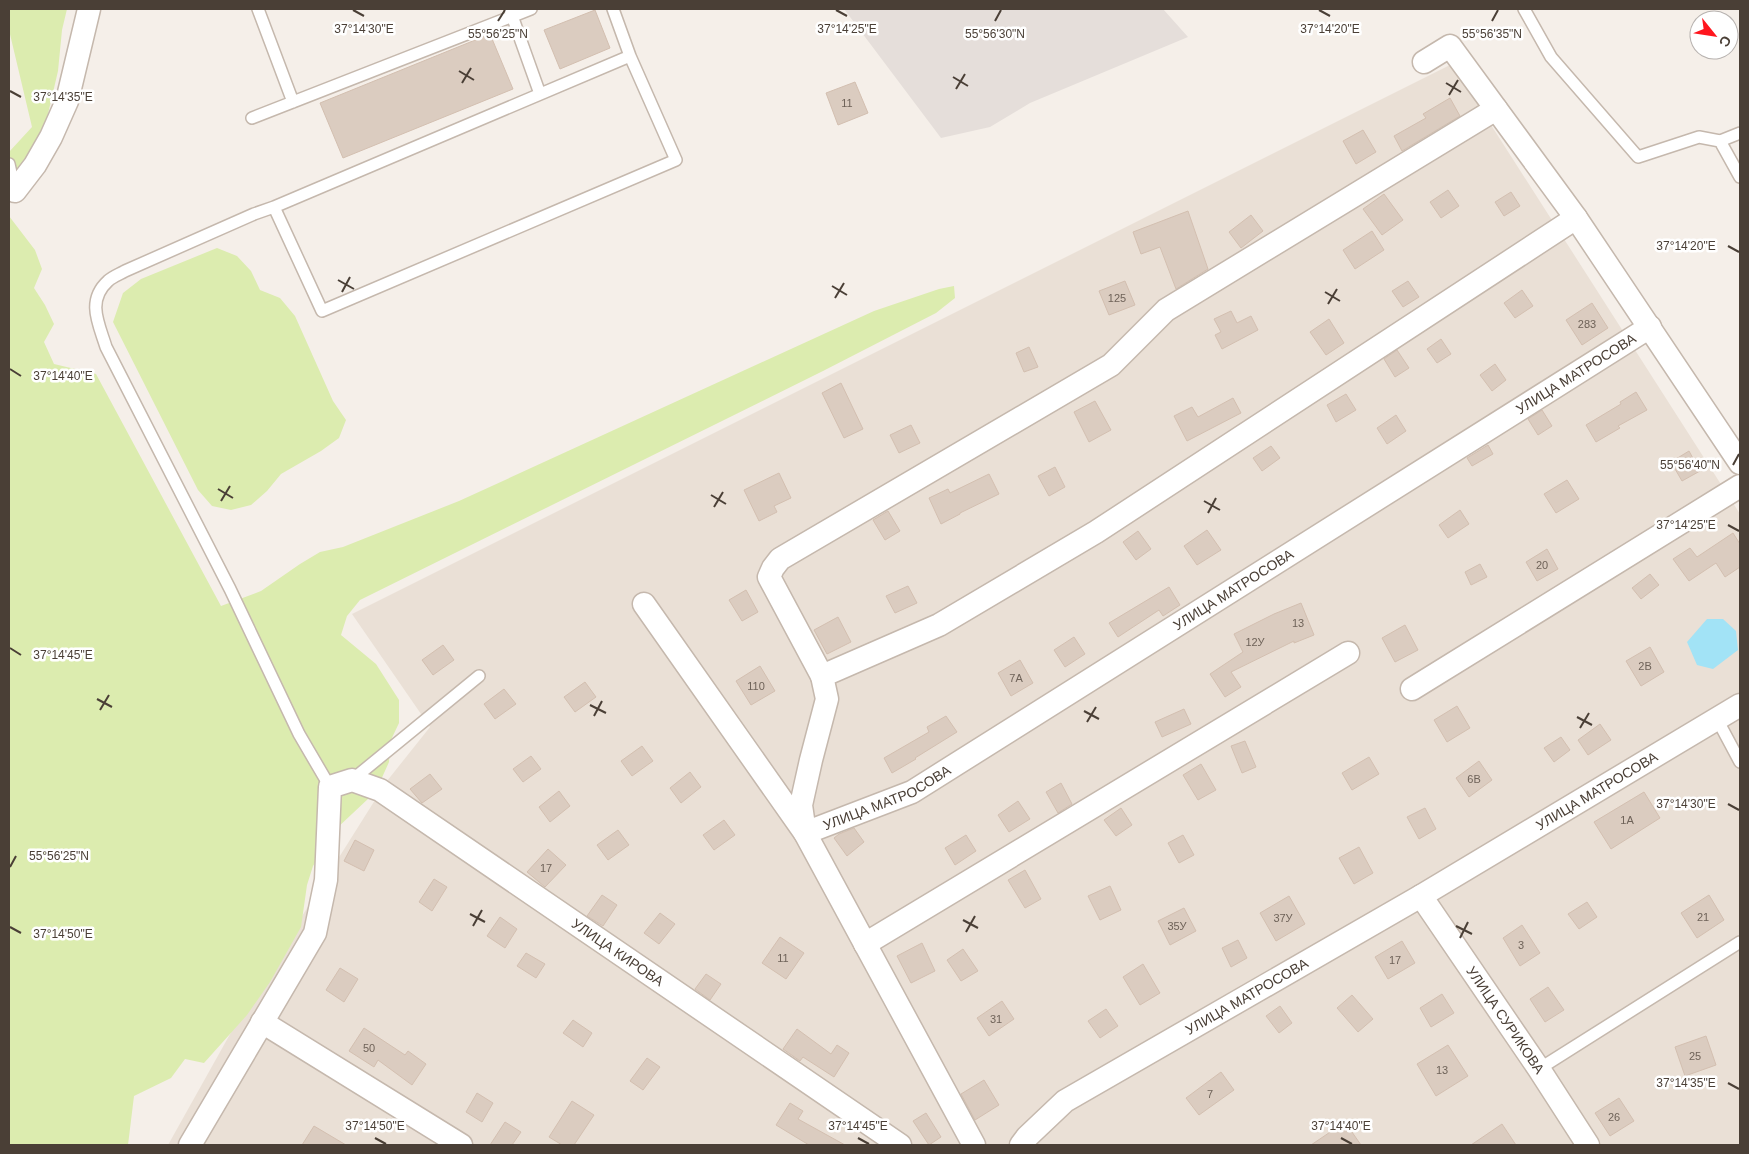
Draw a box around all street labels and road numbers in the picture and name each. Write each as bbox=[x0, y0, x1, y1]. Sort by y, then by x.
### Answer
street label: УЛИЦА МАТРОСОВА bbox=[1513, 330, 1639, 417]
street label: УЛИЦА МАТРОСОВА bbox=[1170, 546, 1297, 633]
street label: УЛИЦА МАТРОСОВА bbox=[1533, 748, 1661, 833]
street label: УЛИЦА МАТРОСОВА bbox=[821, 761, 954, 833]
street label: УЛИЦА КИРОВА bbox=[569, 915, 667, 990]
street label: УЛИЦА МАТРОСОВА bbox=[1183, 955, 1311, 1038]
street label: УЛИЦА СУРИКОВА bbox=[1463, 963, 1548, 1077]

